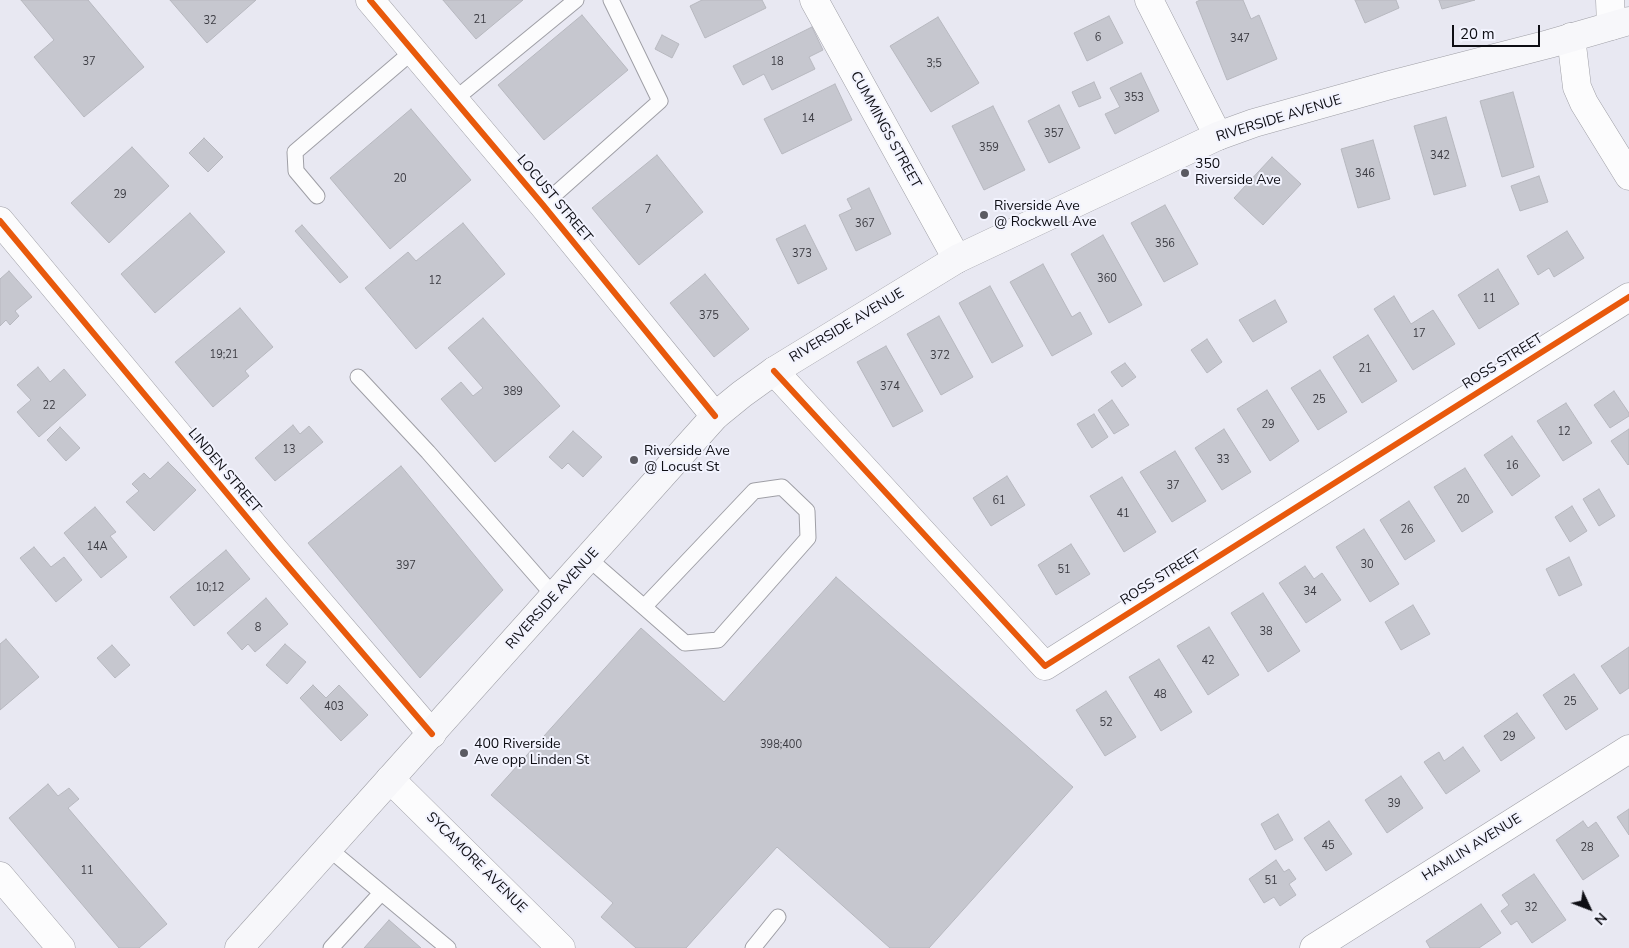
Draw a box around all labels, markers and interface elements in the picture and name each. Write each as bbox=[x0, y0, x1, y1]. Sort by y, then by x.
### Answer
house number: 21 bbox=[473, 13, 487, 27]
house number: 32 bbox=[203, 14, 217, 28]
scale bar bbox=[1454, 15, 1542, 47]
text: 20 m bbox=[1460, 24, 1495, 44]
house number: 6 bbox=[1095, 31, 1101, 45]
house number: 347 bbox=[1230, 32, 1250, 46]
house number: 37 bbox=[82, 55, 96, 69]
house number: 18 bbox=[770, 55, 784, 69]
house number: 3;5 bbox=[926, 57, 942, 71]
street label: CUMMINGS STREET bbox=[846, 69, 924, 191]
house number: 353 bbox=[1124, 91, 1144, 105]
street label: RIVERSIDE AVENUE bbox=[1214, 92, 1344, 146]
house number: 14 bbox=[801, 112, 815, 126]
house number: 357 bbox=[1044, 127, 1064, 141]
house number: 359 bbox=[979, 141, 999, 155]
house number: 342 bbox=[1430, 149, 1450, 163]
street label: LOCUST STREET bbox=[513, 152, 595, 246]
place label: 350 Riverside Ave bbox=[1195, 157, 1281, 190]
marker: 350 Riverside Ave bbox=[1179, 167, 1191, 179]
house number: 346 bbox=[1355, 167, 1375, 181]
house number: 20 bbox=[393, 172, 407, 186]
house number: 29 bbox=[113, 188, 127, 202]
place label: Riverside Ave @ Rockwell Ave bbox=[994, 199, 1096, 232]
house number: 7 bbox=[645, 203, 651, 217]
marker: Riverside Ave @ Rockwell Ave bbox=[978, 209, 990, 221]
house number: 367 bbox=[855, 217, 875, 231]
house number: 356 bbox=[1155, 237, 1175, 251]
house number: 373 bbox=[792, 247, 812, 261]
house number: 360 bbox=[1097, 272, 1117, 286]
house number: 12 bbox=[428, 274, 442, 288]
street label: RIVERSIDE AVENUE bbox=[787, 285, 907, 367]
house number: 11 bbox=[1482, 292, 1496, 306]
house number: 375 bbox=[699, 309, 719, 323]
house number: 17 bbox=[1412, 327, 1426, 341]
street label: ROSS STREET bbox=[1460, 331, 1546, 393]
house number: 19;21 bbox=[210, 348, 238, 362]
house number: 372 bbox=[930, 349, 950, 363]
house number: 21 bbox=[1358, 362, 1372, 376]
house number: 374 bbox=[880, 380, 900, 394]
house number: 389 bbox=[503, 385, 523, 399]
house number: 25 bbox=[1312, 393, 1326, 407]
house number: 22 bbox=[42, 399, 56, 413]
house number: 29 bbox=[1261, 418, 1275, 432]
street label: LINDEN STREET bbox=[184, 425, 264, 517]
house number: 12 bbox=[1557, 425, 1571, 439]
house number: 13 bbox=[282, 443, 296, 457]
place label: Riverside Ave @ Locust St bbox=[644, 444, 730, 477]
house number: 33 bbox=[1216, 453, 1230, 467]
marker: Riverside Ave @ Locust St bbox=[628, 454, 640, 466]
house number: 16 bbox=[1505, 459, 1519, 473]
house number: 37 bbox=[1166, 479, 1180, 493]
house number: 20 bbox=[1456, 493, 1470, 507]
house number: 61 bbox=[992, 494, 1006, 508]
house number: 41 bbox=[1116, 507, 1130, 521]
house number: 26 bbox=[1400, 523, 1414, 537]
house number: 14A bbox=[86, 540, 108, 554]
street label: RIVERSIDE AVENUE bbox=[503, 545, 603, 653]
street label: ROSS STREET bbox=[1118, 547, 1204, 609]
house number: 30 bbox=[1360, 558, 1374, 572]
house number: 397 bbox=[396, 559, 416, 573]
house number: 51 bbox=[1057, 563, 1071, 577]
house number: 10;12 bbox=[196, 581, 224, 595]
house number: 34 bbox=[1303, 585, 1317, 599]
house number: 8 bbox=[255, 621, 261, 635]
house number: 38 bbox=[1259, 625, 1273, 639]
house number: 42 bbox=[1201, 654, 1215, 668]
house number: 48 bbox=[1153, 688, 1167, 702]
house number: 25 bbox=[1563, 695, 1577, 709]
house number: 403 bbox=[324, 700, 344, 714]
house number: 52 bbox=[1099, 716, 1113, 730]
house number: 29 bbox=[1502, 730, 1516, 744]
place label: 400 Riverside Ave opp Linden St bbox=[474, 737, 589, 770]
house number: 398;400 bbox=[760, 738, 802, 752]
marker: 400 Riverside Ave opp Linden St bbox=[458, 747, 470, 759]
house number: 39 bbox=[1387, 797, 1401, 811]
street label: SYCAMORE AVENUE bbox=[422, 809, 530, 917]
street label: HAMLIN AVENUE bbox=[1419, 811, 1525, 885]
house number: 45 bbox=[1321, 839, 1335, 853]
house number: 28 bbox=[1580, 841, 1594, 855]
house number: 11 bbox=[80, 864, 94, 878]
house number: 51 bbox=[1264, 874, 1278, 888]
north arrow bbox=[1564, 883, 1614, 933]
house number: 32 bbox=[1524, 901, 1538, 915]
text: N bbox=[1590, 908, 1611, 929]

